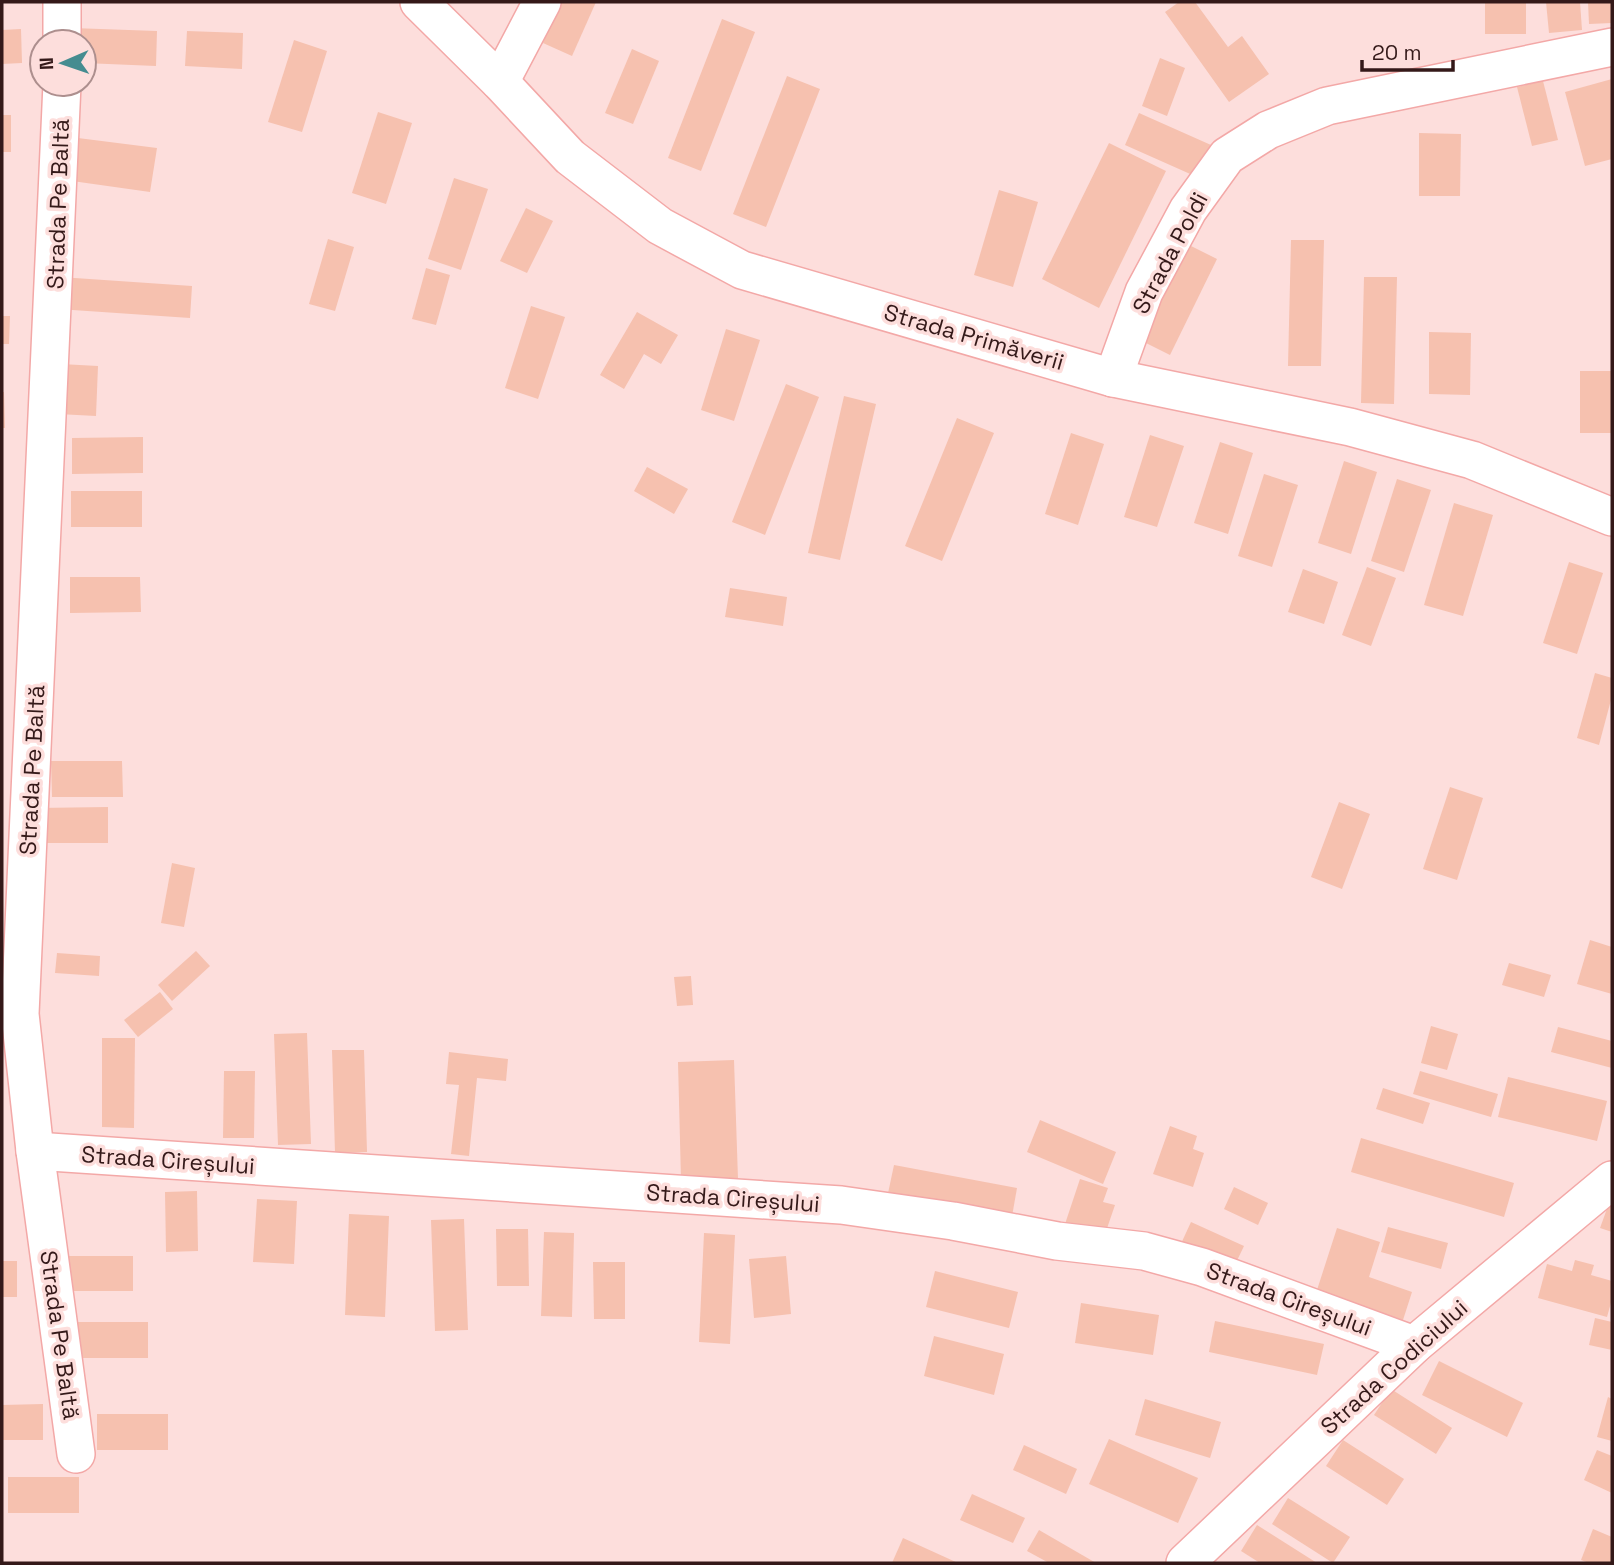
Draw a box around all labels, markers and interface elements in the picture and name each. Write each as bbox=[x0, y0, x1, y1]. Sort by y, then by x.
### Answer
north arrow bbox=[28, 28, 98, 98]
scale bar bbox=[1362, 28, 1453, 72]
text: 20 m bbox=[1372, 39, 1422, 66]
text: N bbox=[34, 57, 59, 70]
street label: Strada Pe Baltă bbox=[40, 118, 76, 290]
street label: Strada Poldi bbox=[1125, 187, 1215, 319]
street label: Strada Primăverii bbox=[881, 297, 1067, 377]
street label: Strada Pe Baltă bbox=[13, 684, 51, 856]
street label: Strada Cireșului bbox=[80, 1139, 256, 1181]
street label: Strada Cireșului bbox=[645, 1177, 821, 1219]
street label: Strada Pe Baltă bbox=[33, 1248, 87, 1422]
street label: Strada Cireșului bbox=[1202, 1255, 1376, 1343]
street label: Strada Codiciului bbox=[1314, 1293, 1474, 1441]

